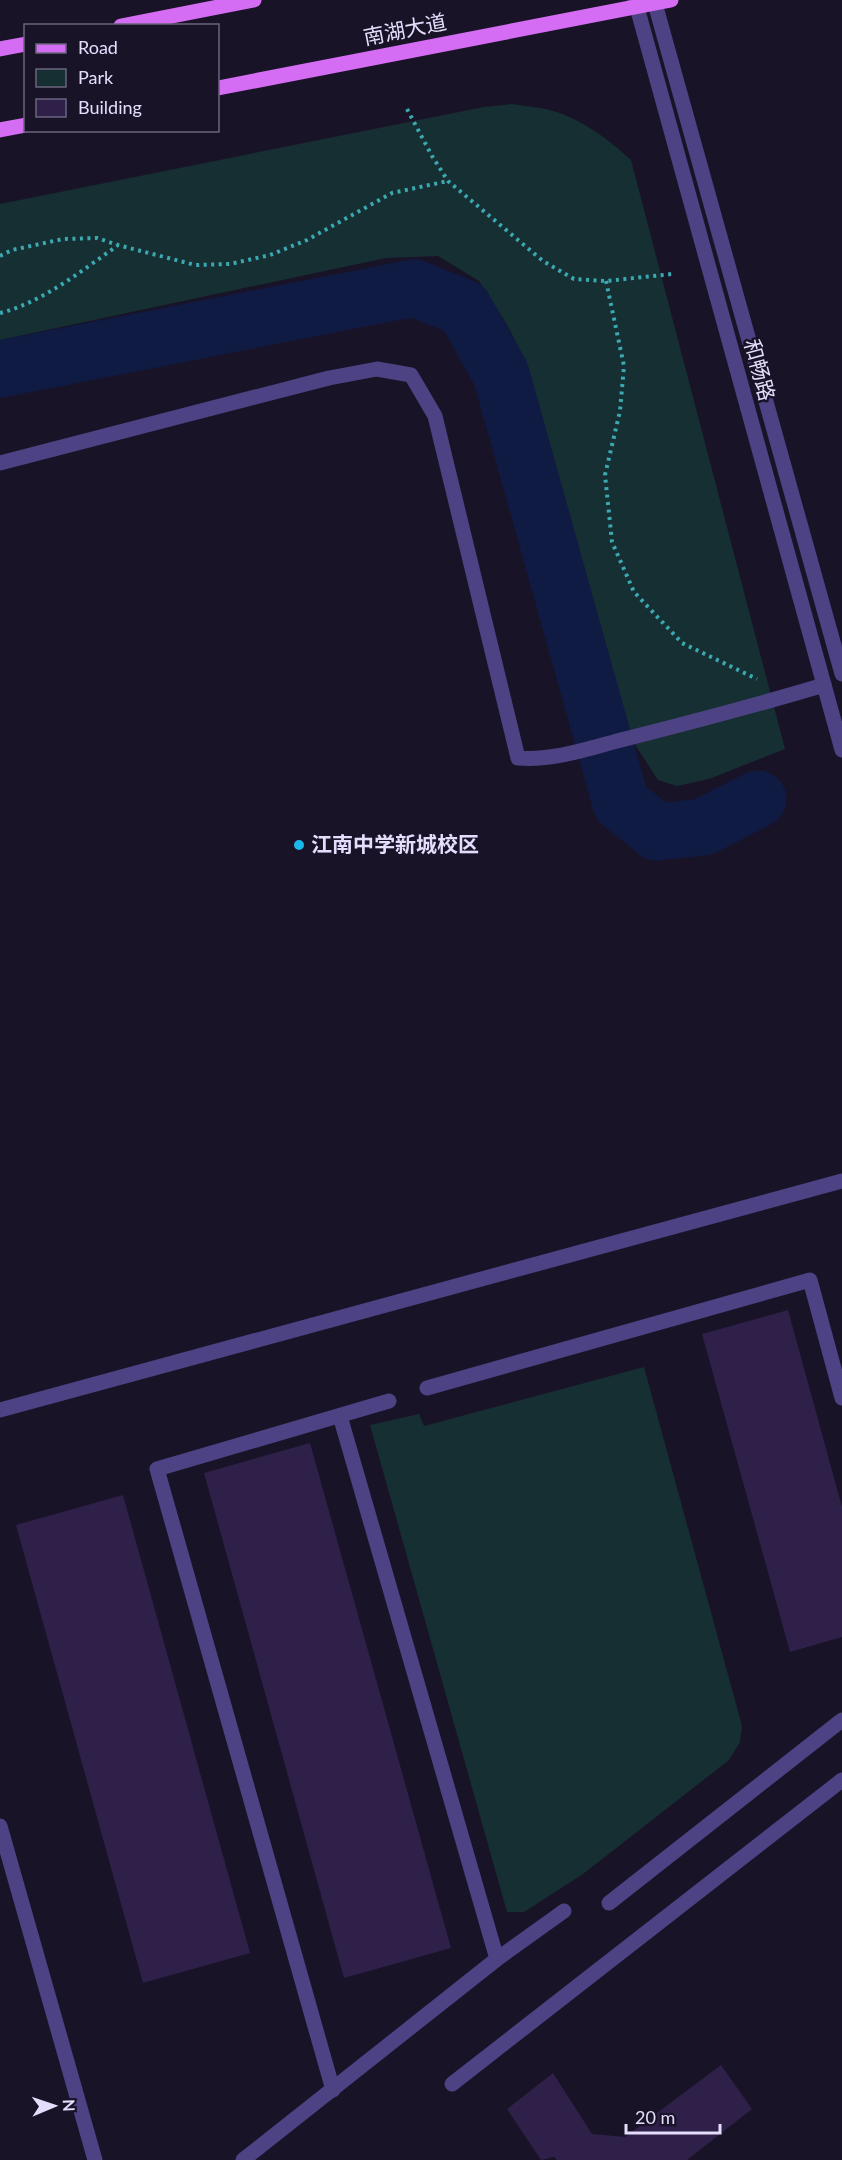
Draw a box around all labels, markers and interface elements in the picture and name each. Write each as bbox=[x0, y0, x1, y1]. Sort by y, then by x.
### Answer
street label: 南湖大道 bbox=[361, 8, 448, 49]
legend bbox=[24, 24, 219, 132]
text: Road bbox=[78, 36, 118, 58]
text: Park bbox=[78, 66, 114, 88]
text: Building bbox=[78, 96, 142, 118]
street label: 和畅路 bbox=[740, 336, 781, 403]
place label: 江南中学新城校区 bbox=[311, 831, 479, 856]
marker: 江南中学新城校区 bbox=[292, 838, 306, 852]
north arrow bbox=[24, 2076, 84, 2136]
scale bar bbox=[626, 2097, 720, 2135]
text: N bbox=[60, 2099, 79, 2112]
text: 20 m bbox=[635, 2106, 675, 2128]

